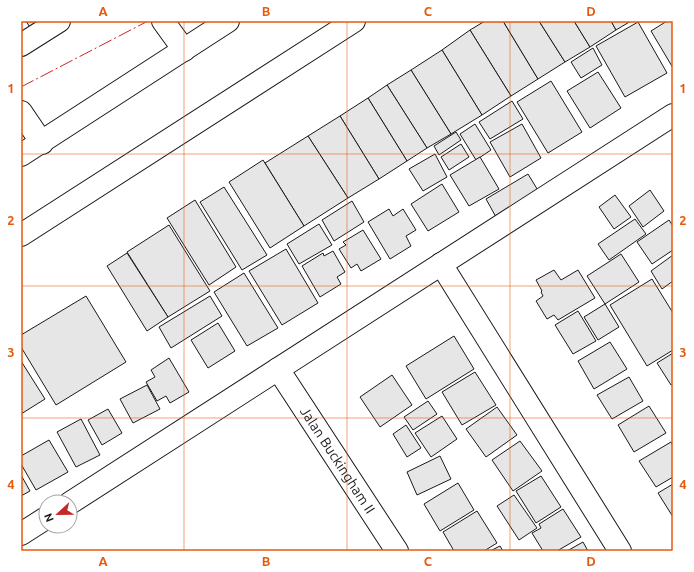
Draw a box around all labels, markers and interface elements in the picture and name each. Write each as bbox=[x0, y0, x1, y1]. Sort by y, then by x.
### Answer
text: A bbox=[98, 4, 108, 18]
text: B bbox=[262, 4, 271, 18]
text: C bbox=[424, 4, 433, 18]
text: D bbox=[586, 4, 596, 18]
text: 1 bbox=[7, 81, 15, 95]
text: 1 bbox=[679, 81, 687, 95]
text: 2 bbox=[7, 213, 15, 227]
text: 2 bbox=[679, 213, 687, 227]
text: 3 bbox=[7, 345, 15, 359]
text: 3 bbox=[679, 345, 687, 359]
street label: Jalan Buckingham II bbox=[297, 404, 378, 516]
text: 4 bbox=[7, 477, 15, 491]
text: 4 bbox=[679, 477, 687, 491]
north arrow bbox=[38, 494, 78, 534]
text: N bbox=[42, 512, 56, 524]
text: A bbox=[98, 554, 108, 568]
text: B bbox=[262, 554, 271, 568]
text: C bbox=[424, 554, 433, 568]
text: D bbox=[586, 554, 596, 568]

